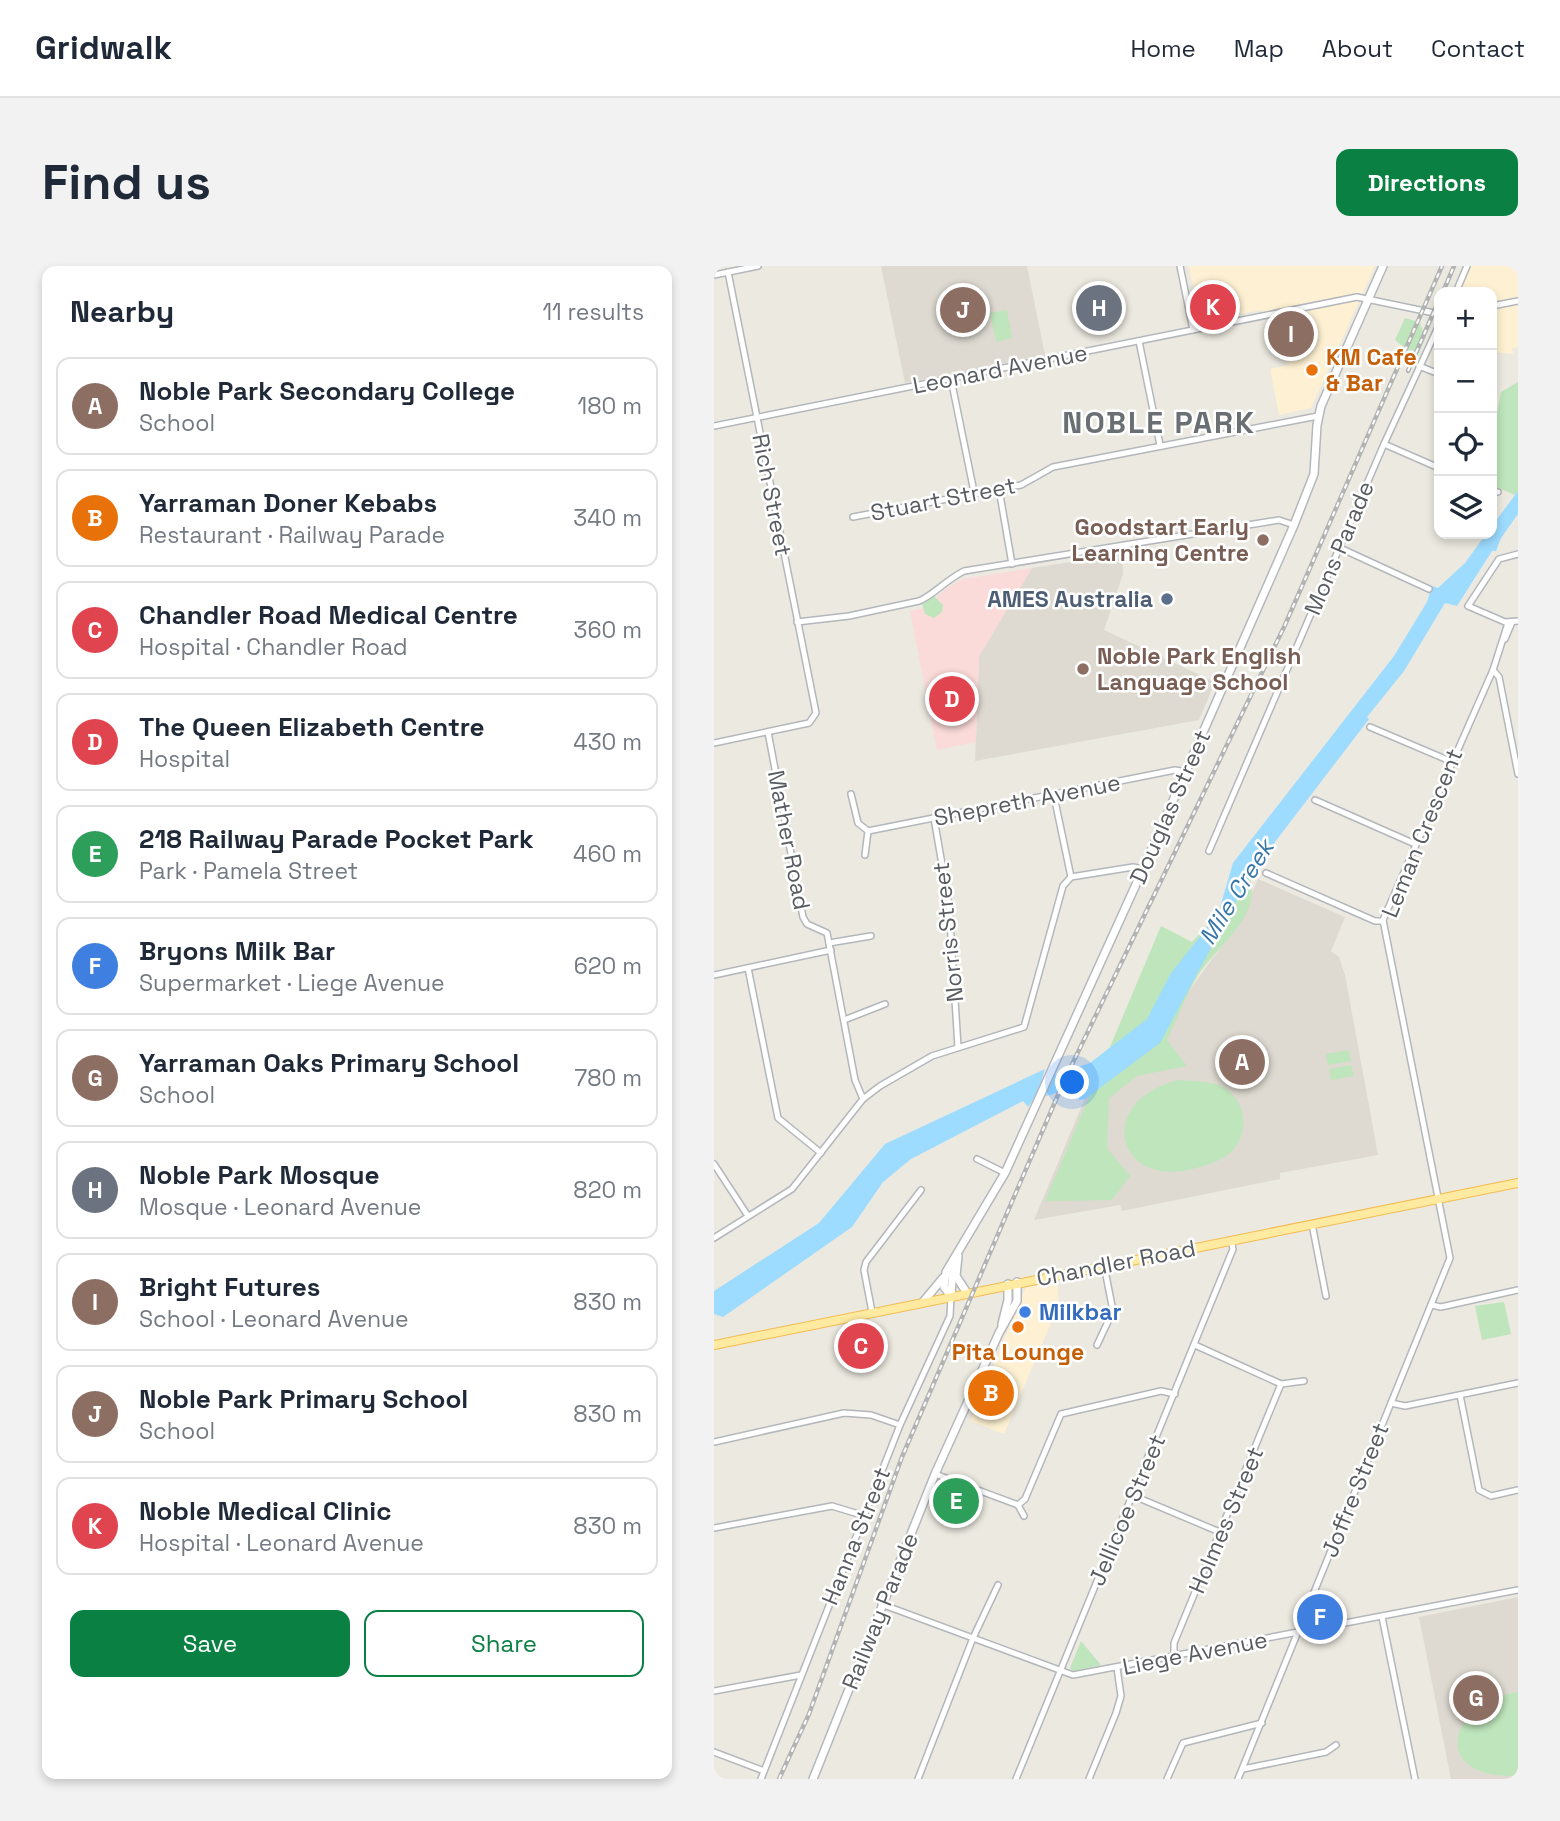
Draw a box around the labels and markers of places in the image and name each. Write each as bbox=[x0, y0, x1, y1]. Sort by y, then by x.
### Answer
pin: K bbox=[1190, 281, 1236, 333]
pin: H bbox=[1076, 282, 1122, 334]
pin: J bbox=[940, 284, 986, 336]
pin: I bbox=[1268, 308, 1314, 360]
place label: KM Cafe & Bar bbox=[1326, 342, 1417, 398]
marker: KM Cafe & Bar bbox=[1304, 362, 1320, 378]
place label: Goodstart Early Learning Centre bbox=[1072, 512, 1249, 568]
marker: Goodstart Early Learning Centre bbox=[1255, 532, 1271, 548]
place label: AMES Australia bbox=[987, 584, 1153, 614]
marker: AMES Australia bbox=[1159, 591, 1175, 607]
place label: Noble Park English Language School bbox=[1097, 641, 1301, 697]
marker: Noble Park English Language School bbox=[1075, 661, 1091, 677]
pin: D bbox=[929, 673, 975, 725]
pin: A bbox=[1219, 1036, 1265, 1088]
place label: Milkbar bbox=[1039, 1297, 1122, 1327]
marker: Milkbar bbox=[1017, 1304, 1033, 1320]
marker: Pita Lounge bbox=[1010, 1319, 1026, 1335]
pin: C bbox=[838, 1320, 884, 1372]
place label: Pita Lounge bbox=[952, 1337, 1084, 1367]
pin: B bbox=[968, 1367, 1014, 1419]
pin: E bbox=[933, 1475, 979, 1527]
pin: F bbox=[1297, 1591, 1343, 1643]
pin: G bbox=[1453, 1672, 1499, 1724]

